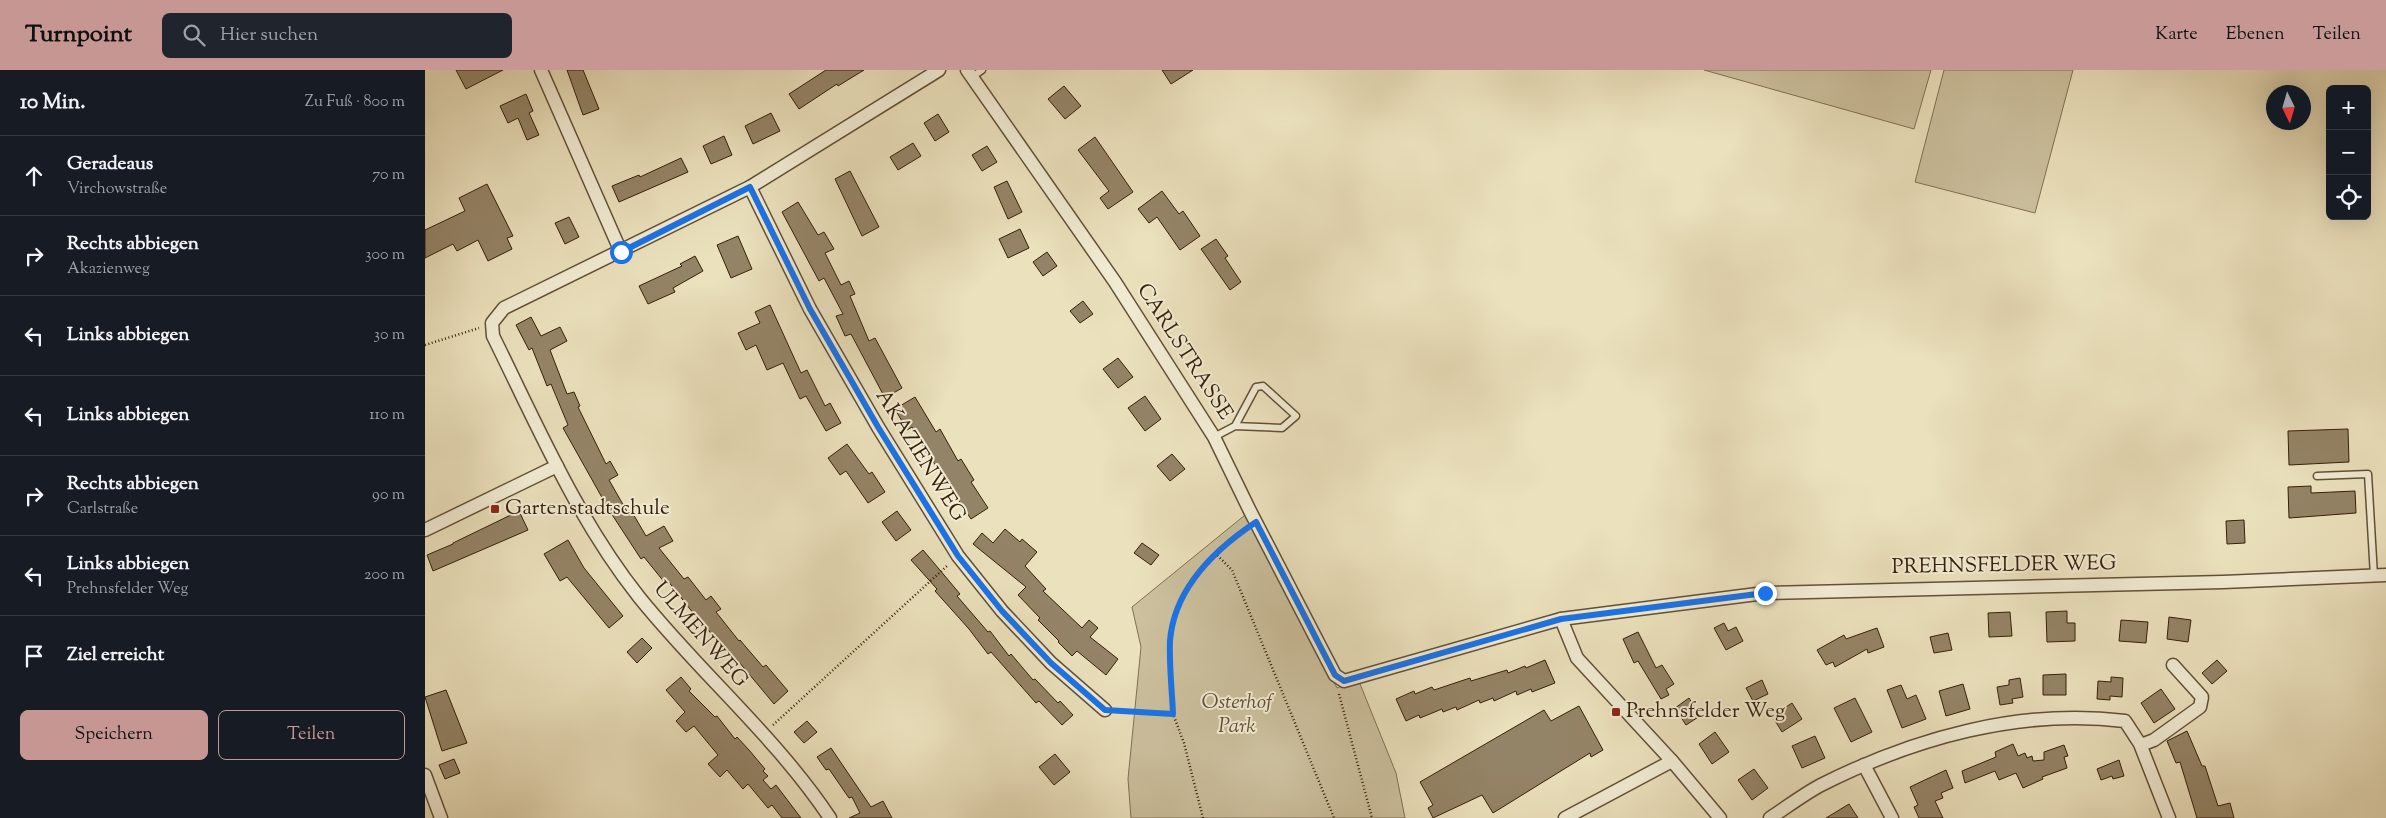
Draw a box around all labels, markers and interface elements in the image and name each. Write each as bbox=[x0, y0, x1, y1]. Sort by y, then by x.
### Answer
search box bbox=[162, 13, 512, 58]
text: Turnpoint bbox=[25, 18, 132, 52]
icon: search bbox=[180, 21, 208, 49]
text: Hier suchen bbox=[220, 22, 318, 49]
text: Karte bbox=[2155, 22, 2198, 48]
text: Ebenen bbox=[2226, 22, 2285, 48]
text: Teilen bbox=[2313, 22, 2361, 48]
north arrow bbox=[2266, 85, 2311, 130]
map controls bbox=[2326, 85, 2371, 220]
button: + bbox=[2326, 85, 2371, 130]
text: 10 Min. bbox=[20, 88, 85, 118]
text: Zu Fuß · 800 m bbox=[305, 91, 405, 114]
button: − bbox=[2326, 130, 2371, 175]
text: Geradeaus bbox=[67, 151, 153, 178]
icon: ahead bbox=[20, 162, 48, 190]
text: 70 m bbox=[372, 164, 405, 187]
button: locate bbox=[2326, 175, 2371, 220]
text: Virchowstraße bbox=[67, 178, 167, 201]
text: Rechts abbiegen bbox=[67, 231, 199, 258]
route start bbox=[610, 241, 633, 264]
icon: right bbox=[20, 242, 48, 270]
text: 300 m bbox=[365, 244, 405, 267]
text: Akazienweg bbox=[67, 258, 150, 281]
street label: CARLSTRASSE bbox=[1128, 278, 1240, 427]
icon: left bbox=[20, 322, 48, 350]
text: Links abbiegen bbox=[67, 322, 190, 349]
text: 30 m bbox=[374, 324, 405, 347]
street label: AKAZIENWEG bbox=[867, 384, 973, 528]
icon: left bbox=[20, 402, 48, 430]
text: Links abbiegen bbox=[67, 402, 190, 429]
text: 110 m bbox=[369, 404, 405, 427]
text: Rechts abbiegen bbox=[67, 471, 199, 498]
icon: right bbox=[20, 482, 48, 510]
text: 90 m bbox=[372, 484, 405, 507]
place label: Gartenstadtschule bbox=[505, 494, 670, 524]
text: Carlstraße bbox=[67, 498, 138, 521]
marker: Gartenstadtschule bbox=[489, 503, 501, 515]
street label: PREHNSFELDER WEG bbox=[1891, 549, 2117, 583]
text: Links abbiegen bbox=[67, 551, 190, 578]
icon: left bbox=[20, 562, 48, 590]
text: 200 m bbox=[364, 564, 405, 587]
street label: ULMENWEG bbox=[645, 575, 755, 695]
text: Prehnsfelder Weg bbox=[67, 578, 188, 601]
route end bbox=[1754, 582, 1777, 605]
icon: arrive bbox=[20, 642, 48, 670]
text: Ziel erreicht bbox=[67, 642, 164, 669]
park label: Osterhof Park bbox=[1202, 688, 1275, 742]
place label: Prehnsfelder Weg bbox=[1626, 697, 1785, 727]
marker: Prehnsfelder Weg bbox=[1610, 706, 1622, 718]
button: Speichern bbox=[20, 710, 208, 760]
button: Teilen bbox=[218, 710, 405, 760]

